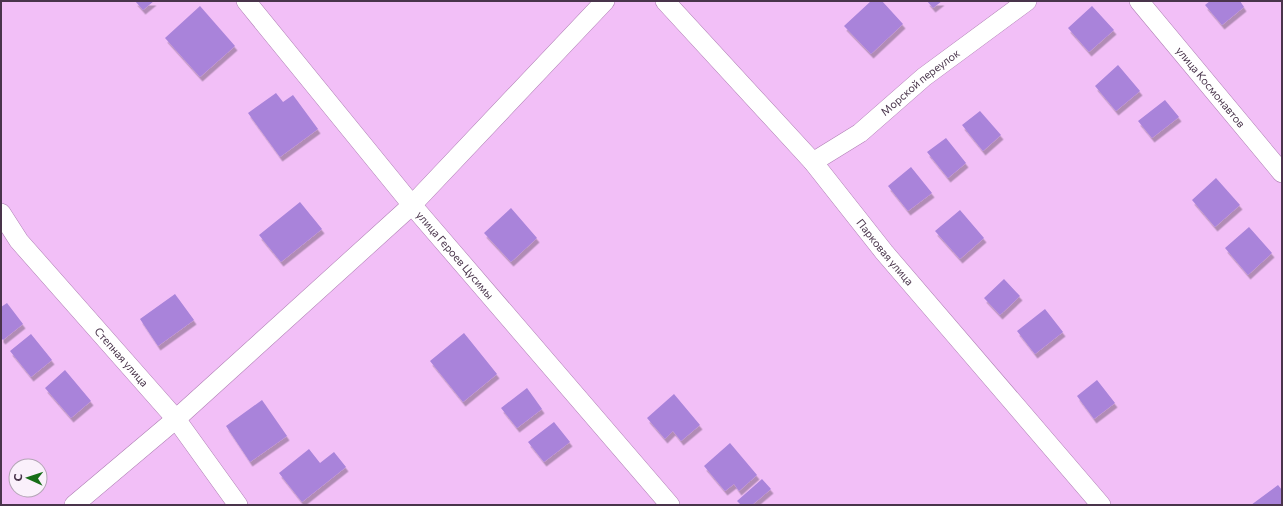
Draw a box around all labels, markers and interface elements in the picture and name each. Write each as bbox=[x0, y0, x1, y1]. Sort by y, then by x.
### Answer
street label: улица Космонавтов bbox=[1174, 44, 1248, 130]
street label: Морской переулок bbox=[878, 46, 962, 118]
street label: улица Героев Цусимы bbox=[414, 208, 497, 301]
street label: Парковая улица bbox=[854, 216, 917, 288]
street label: Степная улица bbox=[92, 324, 151, 389]
north arrow bbox=[8, 458, 48, 498]
text: С bbox=[11, 473, 24, 482]

